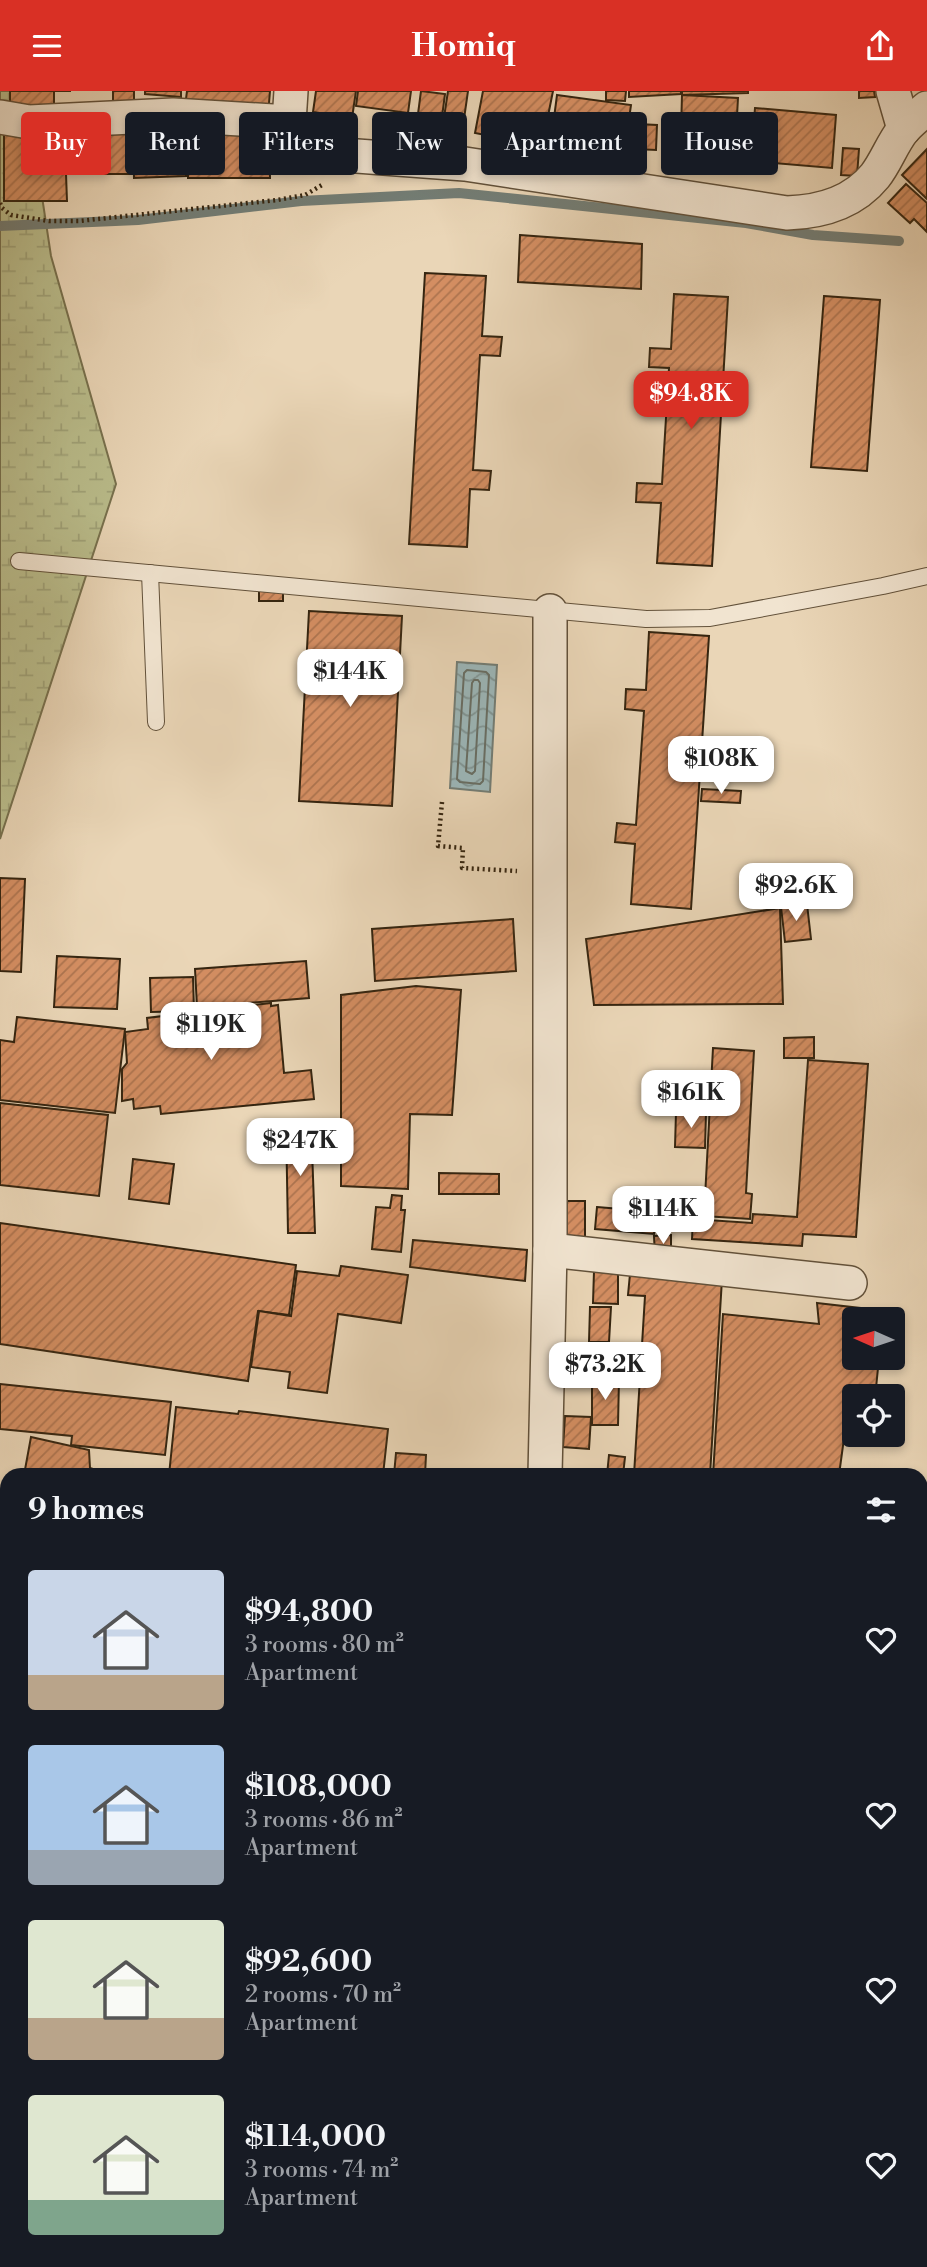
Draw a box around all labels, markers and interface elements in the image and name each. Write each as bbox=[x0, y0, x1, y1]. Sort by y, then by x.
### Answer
text: Homiq bbox=[411, 26, 516, 66]
icon: menu bbox=[28, 27, 66, 65]
icon: share bbox=[861, 27, 899, 65]
chip: Buy bbox=[21, 112, 111, 175]
chip: Rent bbox=[125, 112, 225, 175]
chip: Filters bbox=[239, 112, 358, 175]
chip: New bbox=[372, 112, 467, 175]
chip: Apartment bbox=[481, 112, 647, 175]
chip: House bbox=[661, 112, 778, 175]
pin: $94.8K bbox=[634, 371, 748, 431]
text: $94.8K bbox=[650, 380, 732, 408]
pin: $144K bbox=[301, 649, 399, 709]
text: $144K bbox=[313, 658, 387, 686]
pin: $108K bbox=[672, 737, 770, 796]
text: $108K bbox=[684, 745, 758, 773]
pin: $92.6K bbox=[739, 863, 853, 923]
text: $92.6K bbox=[755, 872, 837, 900]
pin: $119K bbox=[162, 1003, 260, 1062]
text: $119K bbox=[176, 1011, 246, 1039]
pin: $161K bbox=[642, 1070, 740, 1130]
text: $161K bbox=[657, 1079, 725, 1107]
pin: $247K bbox=[251, 1119, 349, 1178]
text: $247K bbox=[263, 1127, 337, 1155]
pin: $114K bbox=[614, 1187, 712, 1246]
text: $114K bbox=[628, 1195, 698, 1223]
north arrow bbox=[842, 1307, 905, 1370]
map controls bbox=[842, 1307, 905, 1447]
pin: $73.2K bbox=[548, 1343, 662, 1402]
text: $73.2K bbox=[565, 1351, 645, 1379]
button: locate bbox=[842, 1384, 905, 1447]
text: 9 homes bbox=[28, 1491, 144, 1529]
icon: filters bbox=[862, 1491, 900, 1529]
text: $94,800 bbox=[245, 1593, 373, 1631]
icon: home bbox=[84, 1598, 168, 1682]
icon: heart bbox=[862, 1621, 900, 1659]
text: 3 rooms · 80 m² bbox=[245, 1631, 404, 1659]
text: Apartment bbox=[245, 1659, 358, 1687]
text: $108,000 bbox=[245, 1768, 392, 1806]
icon: home bbox=[84, 1773, 168, 1857]
icon: heart bbox=[862, 1796, 900, 1834]
text: 3 rooms · 86 m² bbox=[245, 1806, 402, 1834]
text: Apartment bbox=[245, 1834, 358, 1862]
text: $92,600 bbox=[245, 1943, 372, 1981]
icon: home bbox=[84, 1948, 168, 2032]
icon: heart bbox=[862, 1971, 900, 2009]
text: 2 rooms · 70 m² bbox=[245, 1981, 401, 2009]
text: Apartment bbox=[245, 2009, 358, 2037]
text: $114,000 bbox=[245, 2118, 386, 2156]
icon: home bbox=[84, 2123, 168, 2207]
icon: heart bbox=[862, 2146, 900, 2184]
text: 3 rooms · 74 m² bbox=[245, 2156, 398, 2184]
text: Apartment bbox=[245, 2184, 358, 2212]

